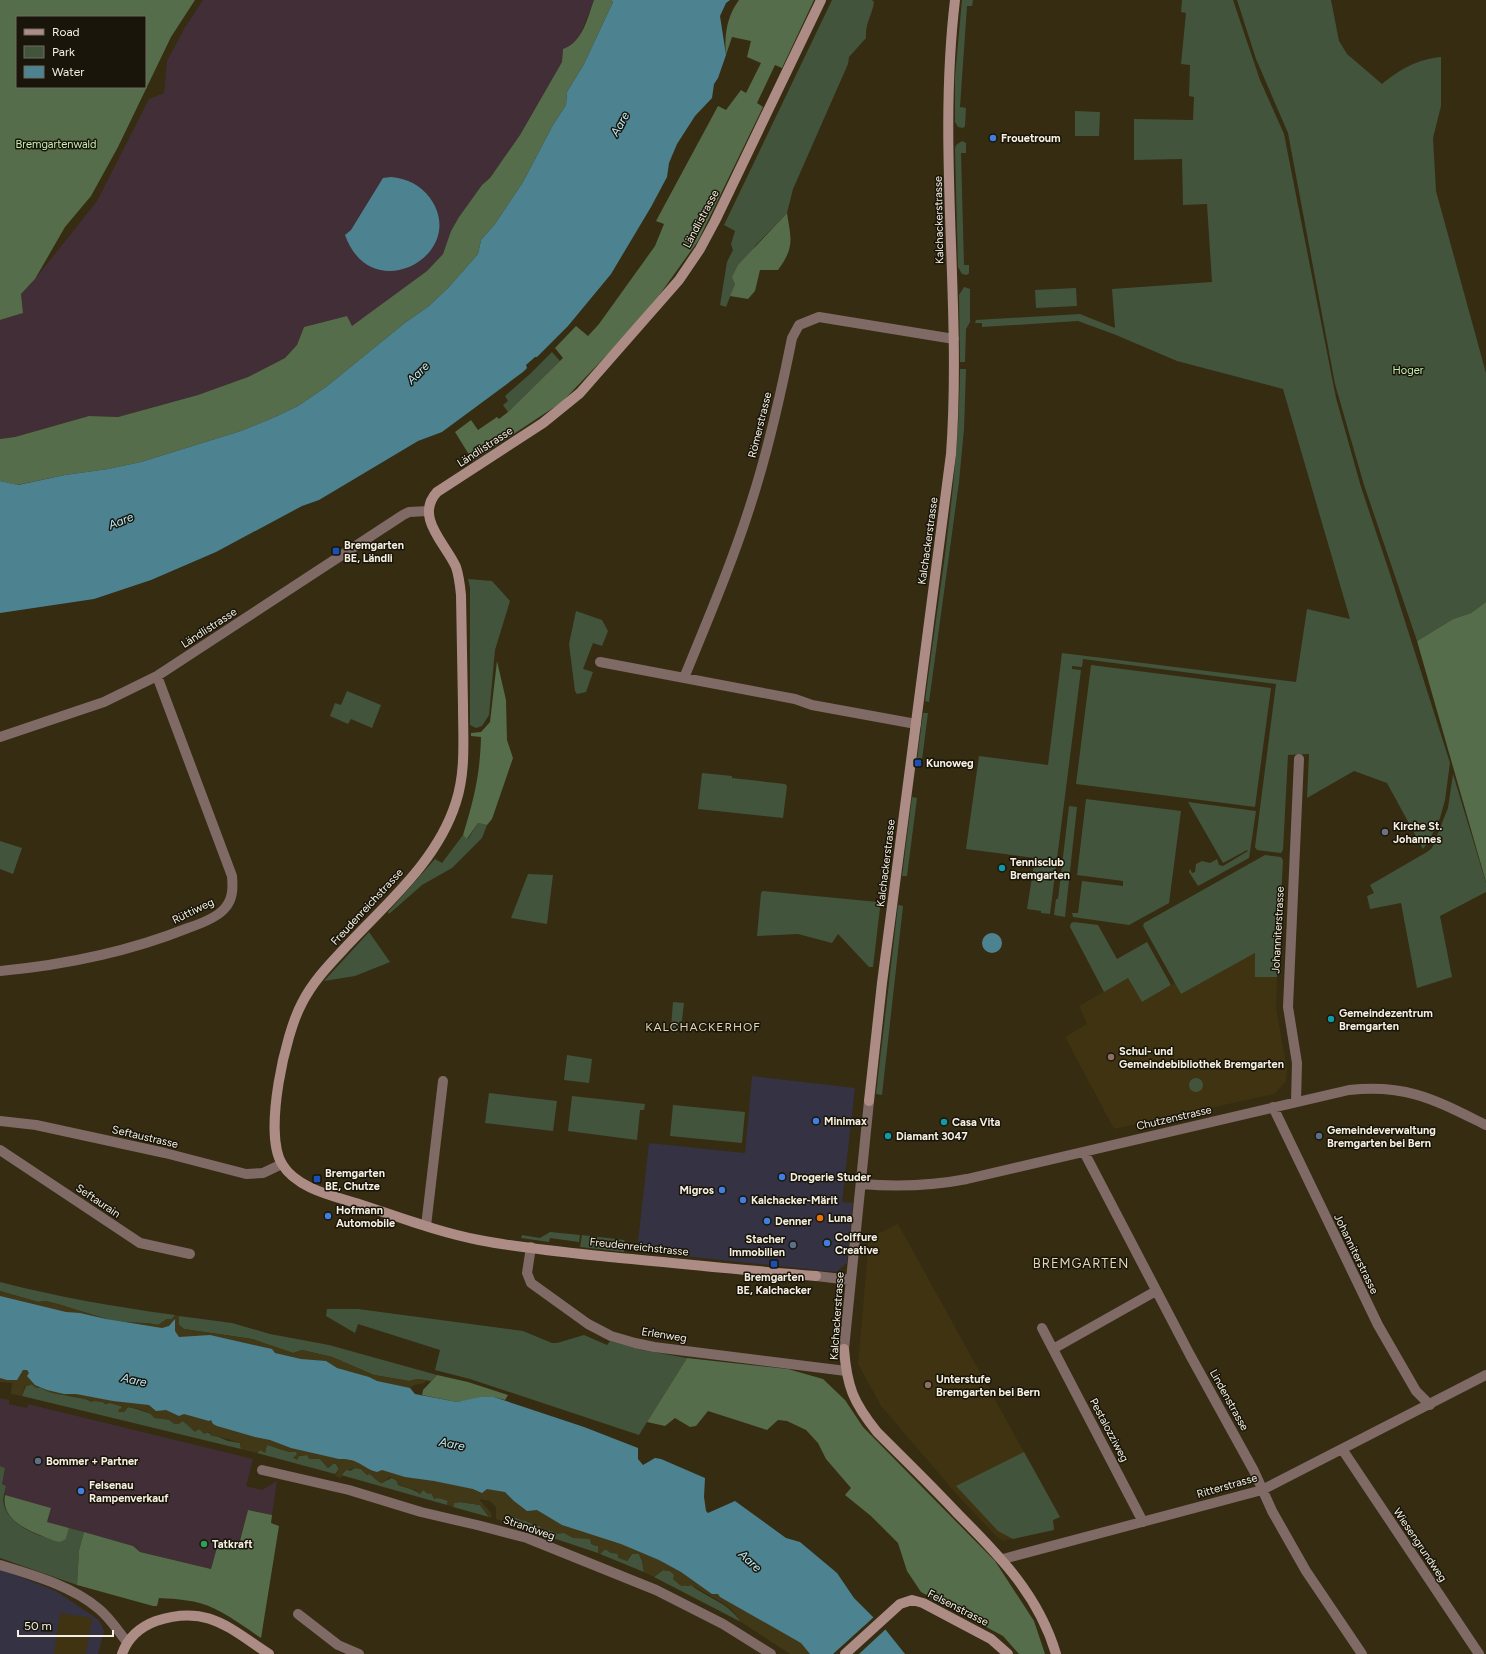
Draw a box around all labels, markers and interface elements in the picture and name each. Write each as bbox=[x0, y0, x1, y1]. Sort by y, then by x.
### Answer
legend bbox=[16, 16, 146, 88]
text: Road bbox=[52, 25, 80, 39]
text: Park bbox=[52, 45, 75, 59]
text: Water bbox=[52, 65, 84, 79]
water label: Aare bbox=[607, 109, 633, 140]
place label: Frouetroum bbox=[1001, 132, 1061, 145]
marker: Frouetroum bbox=[988, 133, 998, 143]
park label: Bremgartenwald bbox=[16, 138, 96, 151]
street label: Kalchackerstrasse bbox=[932, 176, 946, 264]
street label: Ländlistrasse bbox=[680, 188, 722, 250]
water label: Aare bbox=[403, 359, 432, 388]
park label: Hoger bbox=[1393, 364, 1424, 377]
street label: Römerstrasse bbox=[746, 391, 774, 459]
street label: Ländlistrasse bbox=[455, 424, 515, 470]
street label: Kalchackerstrasse bbox=[915, 496, 941, 586]
water label: Aare bbox=[105, 510, 136, 533]
place label: Bremgarten BE, Ländli bbox=[344, 539, 404, 565]
marker: Bremgarten BE, Ländli bbox=[331, 546, 341, 556]
street label: Ländlistrasse bbox=[179, 605, 239, 651]
place label: Kunoweg bbox=[926, 757, 974, 770]
marker: Kunoweg bbox=[913, 758, 923, 768]
street label: Kalchackerstrasse bbox=[874, 818, 898, 908]
place label: Kirche St. Johannes bbox=[1393, 820, 1442, 846]
marker: Kirche St. Johannes bbox=[1380, 827, 1390, 837]
place label: Tennisclub Bremgarten bbox=[1010, 856, 1070, 882]
marker: Tennisclub Bremgarten bbox=[997, 863, 1007, 873]
street label: Freudenreichstrasse bbox=[328, 866, 406, 948]
street label: Johanniterstrasse bbox=[1269, 886, 1287, 974]
street label: Rüttiweg bbox=[170, 895, 216, 927]
place label: Gemeindezentrum Bremgarten bbox=[1339, 1007, 1433, 1033]
marker: Gemeindezentrum Bremgarten bbox=[1326, 1014, 1336, 1024]
district label: KALCHACKERHOF bbox=[645, 1020, 761, 1034]
place label: Schul- und Gemeindebibliothek Bremgarten bbox=[1119, 1045, 1284, 1071]
marker: Schul- und Gemeindebibliothek Bremgarten bbox=[1106, 1052, 1116, 1062]
street label: Chutzenstrasse bbox=[1135, 1103, 1213, 1133]
place label: Minimax bbox=[824, 1115, 867, 1128]
marker: Minimax bbox=[811, 1116, 821, 1126]
place label: Casa Vita bbox=[952, 1116, 1001, 1129]
marker: Casa Vita bbox=[939, 1117, 949, 1127]
street label: Seftaustrasse bbox=[111, 1123, 179, 1151]
place label: Gemeindeverwaltung Bremgarten bei Bern bbox=[1327, 1124, 1436, 1150]
place label: Diamant 3047 bbox=[896, 1130, 968, 1143]
marker: Diamant 3047 bbox=[883, 1131, 893, 1141]
marker: Gemeindeverwaltung Bremgarten bei Bern bbox=[1314, 1131, 1324, 1141]
place label: Bremgarten BE, Chutze bbox=[325, 1167, 385, 1193]
place label: Drogerie Studer bbox=[790, 1171, 872, 1184]
marker: Drogerie Studer bbox=[777, 1172, 787, 1182]
marker: Bremgarten BE, Chutze bbox=[312, 1174, 322, 1184]
street label: Seftaurain bbox=[73, 1181, 123, 1221]
place label: Migros bbox=[679, 1184, 714, 1197]
marker: Migros bbox=[717, 1185, 727, 1195]
place label: Kalchacker-Märit bbox=[751, 1194, 838, 1207]
marker: Kalchacker-Märit bbox=[738, 1195, 748, 1205]
place label: Hofmann Automobile bbox=[336, 1204, 395, 1230]
marker: Hofmann Automobile bbox=[323, 1211, 333, 1221]
place label: Luna bbox=[828, 1212, 852, 1225]
street label: Johanniterstrasse bbox=[1331, 1212, 1381, 1296]
marker: Luna bbox=[815, 1213, 825, 1223]
place label: Denner bbox=[775, 1215, 812, 1228]
marker: Denner bbox=[762, 1216, 772, 1226]
place label: Coiffure Creative bbox=[835, 1231, 878, 1257]
place label: Stacher Immobilien bbox=[729, 1233, 786, 1259]
street label: Freudenreichstrasse bbox=[589, 1235, 689, 1259]
marker: Coiffure Creative bbox=[822, 1238, 832, 1248]
marker: Stacher Immobilien bbox=[788, 1240, 798, 1250]
district label: BREMGARTEN bbox=[1033, 1256, 1129, 1271]
marker: Bremgarten BE, Kalchacker bbox=[769, 1259, 779, 1269]
place label: Bremgarten BE, Kalchacker bbox=[737, 1271, 812, 1297]
street label: Kalchackerstrasse bbox=[827, 1272, 847, 1360]
street label: Erlenweg bbox=[640, 1325, 688, 1345]
street label: Lindenstrasse bbox=[1207, 1367, 1251, 1433]
water label: Aare bbox=[119, 1370, 148, 1390]
place label: Unterstufe Bremgarten bei Bern bbox=[936, 1373, 1040, 1399]
marker: Unterstufe Bremgarten bei Bern bbox=[923, 1380, 933, 1390]
street label: Pestalozziweg bbox=[1087, 1396, 1131, 1464]
water label: Aare bbox=[437, 1434, 466, 1453]
place label: Bommer + Partner bbox=[46, 1455, 139, 1468]
marker: Bommer + Partner bbox=[33, 1456, 43, 1466]
street label: Ritterstrasse bbox=[1195, 1471, 1259, 1501]
place label: Felsenau Rampenverkauf bbox=[89, 1479, 169, 1505]
marker: Felsenau Rampenverkauf bbox=[76, 1486, 86, 1496]
street label: Wiesengrundweg bbox=[1390, 1506, 1450, 1584]
street label: Strandweg bbox=[501, 1513, 557, 1543]
place label: Tatkraft bbox=[212, 1538, 253, 1551]
marker: Tatkraft bbox=[199, 1539, 209, 1549]
water label: Aare bbox=[735, 1546, 765, 1575]
street label: Felsenstrasse bbox=[925, 1587, 991, 1629]
scale bar bbox=[18, 1612, 113, 1638]
text: 50 m bbox=[24, 1619, 52, 1633]

